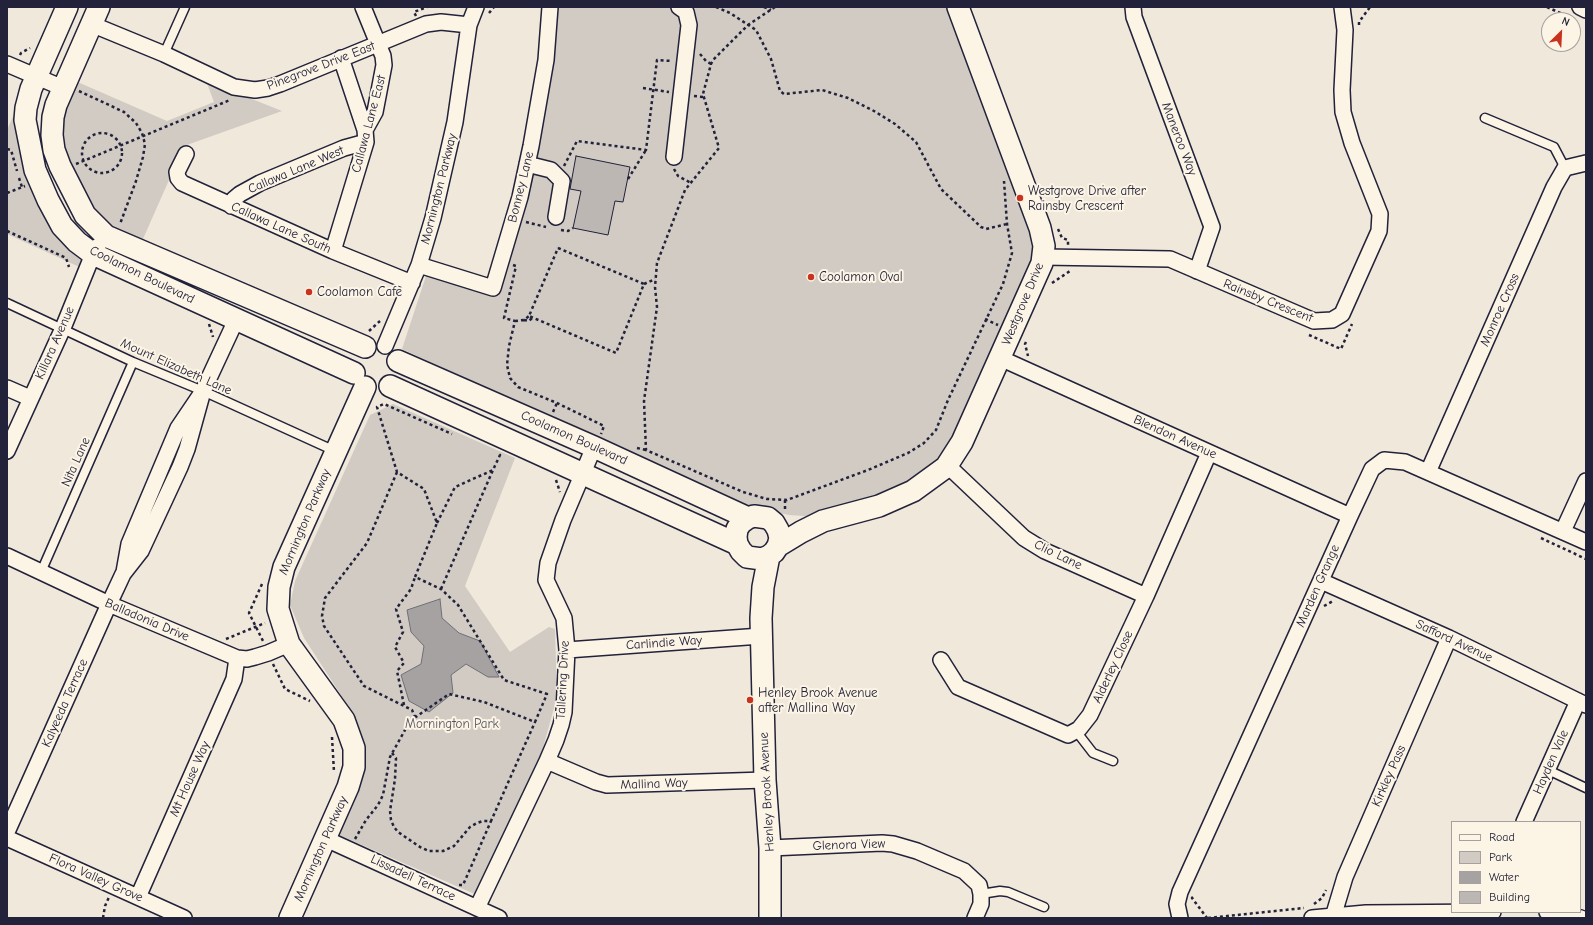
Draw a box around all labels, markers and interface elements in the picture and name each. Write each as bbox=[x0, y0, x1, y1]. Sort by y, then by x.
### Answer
north arrow bbox=[1541, 12, 1581, 52]
text: N bbox=[1560, 14, 1572, 29]
street label: Pinegrove Drive East bbox=[265, 38, 377, 94]
street label: Callawa Lane East bbox=[348, 73, 390, 175]
street label: Maneroo Way bbox=[1158, 100, 1200, 178]
street label: Mornington Parkway bbox=[418, 132, 460, 246]
street label: Callawa Lane West bbox=[246, 143, 346, 197]
street label: Bonney Lane bbox=[505, 150, 537, 224]
place label: Westgrove Drive after Rainsby Crescent bbox=[1028, 183, 1146, 214]
marker: Westgrove Drive after Rainsby Crescent bbox=[1015, 193, 1025, 203]
street label: Callawa Lane South bbox=[228, 199, 334, 257]
street label: Coolamon Boulevard bbox=[87, 243, 197, 307]
street label: Westgrove Drive bbox=[999, 260, 1047, 348]
place label: Coolamon Oval bbox=[819, 269, 903, 285]
street label: Monroe Cross bbox=[1477, 271, 1523, 349]
marker: Coolamon Oval bbox=[806, 272, 816, 282]
street label: Rainsby Crescent bbox=[1221, 276, 1315, 326]
place label: Coolamon Cafe bbox=[317, 284, 402, 300]
marker: Coolamon Cafe bbox=[304, 287, 314, 297]
street label: Killara Avenue bbox=[32, 304, 78, 382]
street label: Mount Elizabeth Lane bbox=[118, 335, 234, 399]
street label: Coolamon Boulevard bbox=[518, 408, 630, 468]
street label: Blendon Avenue bbox=[1131, 412, 1219, 462]
street label: Nita Lane bbox=[58, 435, 94, 489]
street label: Mornington Parkway bbox=[276, 467, 334, 577]
street label: Clio Lane bbox=[1031, 537, 1085, 573]
street label: Marden Grange bbox=[1293, 542, 1343, 630]
street label: Balladonia Drive bbox=[102, 595, 192, 645]
street label: Safford Avenue bbox=[1413, 616, 1495, 666]
street label: Alderley Close bbox=[1089, 628, 1137, 706]
street label: Carlindie Way bbox=[625, 633, 703, 653]
street label: Tallering Drive bbox=[553, 640, 573, 720]
street label: Kalyeeda Terrace bbox=[39, 656, 91, 750]
place label: Henley Brook Avenue after Mallina Way bbox=[758, 685, 878, 716]
marker: Henley Brook Avenue after Mallina Way bbox=[745, 695, 755, 705]
park label: Mornington Park bbox=[405, 716, 499, 732]
street label: Hayden Vale bbox=[1530, 727, 1572, 797]
street label: Henley Brook Avenue bbox=[756, 732, 778, 852]
street label: Mt House Way bbox=[166, 739, 214, 819]
street label: Kirkley Pass bbox=[1369, 743, 1409, 809]
street label: Mallina Way bbox=[620, 775, 688, 793]
street label: Mornington Parkway bbox=[291, 794, 351, 904]
legend bbox=[1451, 821, 1581, 913]
text: Road bbox=[1489, 830, 1515, 844]
street label: Glenora View bbox=[812, 836, 886, 854]
street label: Flora Valley Grove bbox=[47, 850, 145, 906]
text: Park bbox=[1489, 850, 1512, 864]
street label: Lissadell Terrace bbox=[368, 851, 458, 905]
text: Water bbox=[1489, 870, 1519, 884]
text: Building bbox=[1489, 890, 1530, 904]

